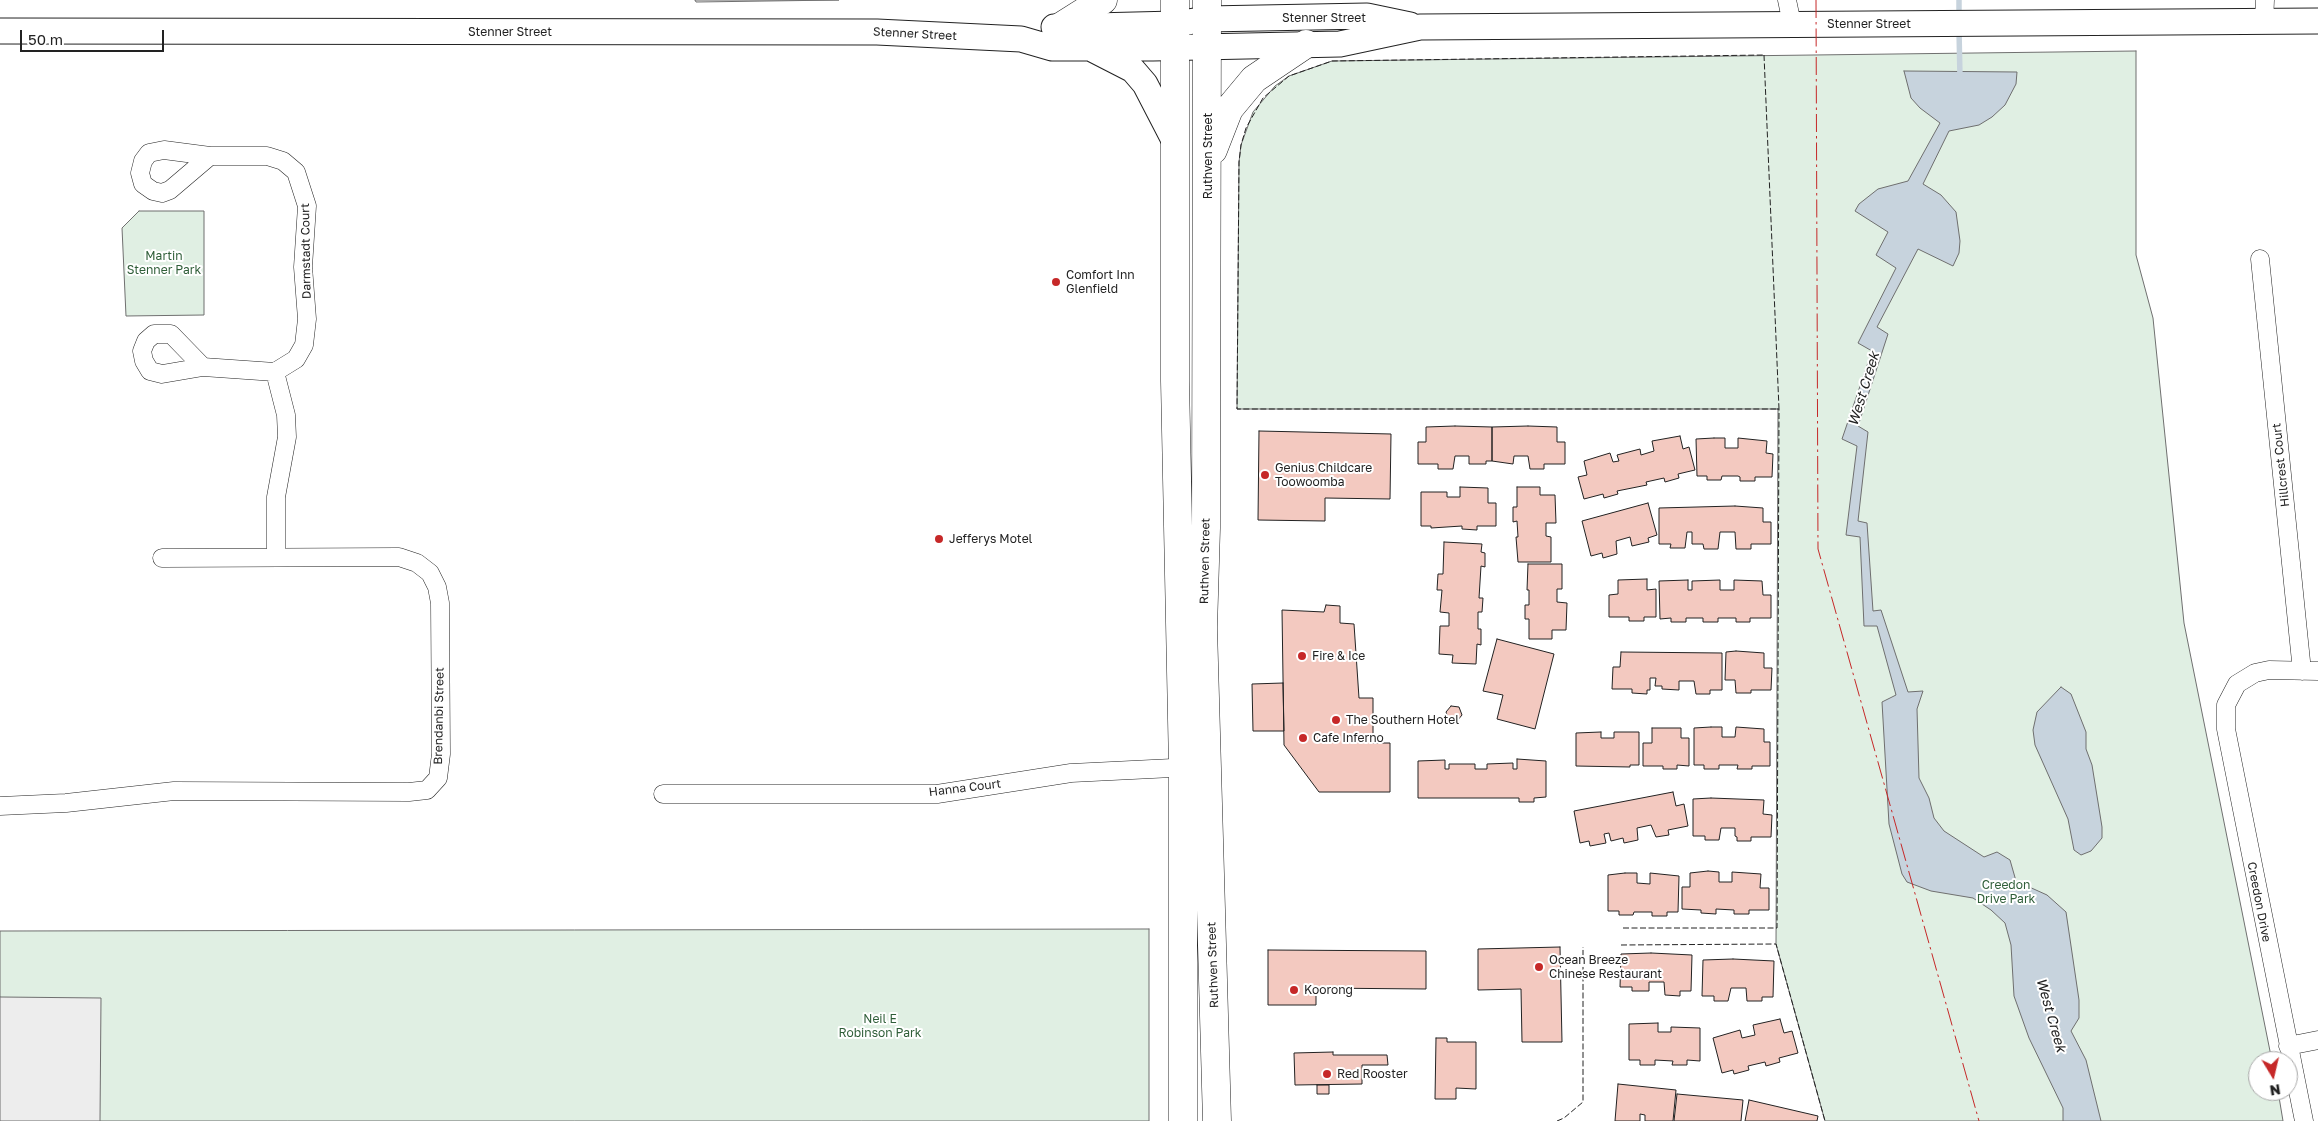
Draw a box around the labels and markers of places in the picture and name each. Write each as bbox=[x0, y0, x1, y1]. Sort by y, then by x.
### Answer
place label: Comfort Inn Glenfield bbox=[1066, 268, 1135, 296]
marker: Comfort Inn Glenfield bbox=[1050, 276, 1062, 288]
place label: Genius Childcare Toowoomba bbox=[1275, 461, 1372, 489]
marker: Genius Childcare Toowoomba bbox=[1259, 469, 1271, 481]
place label: Jefferys Motel bbox=[949, 532, 1032, 546]
marker: Jefferys Motel bbox=[933, 533, 945, 545]
place label: Fire & Ice bbox=[1312, 649, 1365, 663]
marker: Fire & Ice bbox=[1296, 650, 1308, 662]
place label: The Southern Hotel bbox=[1346, 713, 1459, 727]
marker: The Southern Hotel bbox=[1330, 714, 1342, 726]
place label: Cafe Inferno bbox=[1313, 731, 1384, 745]
marker: Cafe Inferno bbox=[1297, 732, 1309, 744]
place label: Ocean Breeze Chinese Restaurant bbox=[1549, 953, 1662, 981]
marker: Ocean Breeze Chinese Restaurant bbox=[1533, 961, 1545, 973]
place label: Koorong bbox=[1304, 983, 1353, 997]
marker: Koorong bbox=[1288, 984, 1300, 996]
place label: Red Rooster bbox=[1337, 1067, 1408, 1081]
marker: Red Rooster bbox=[1321, 1068, 1333, 1080]

